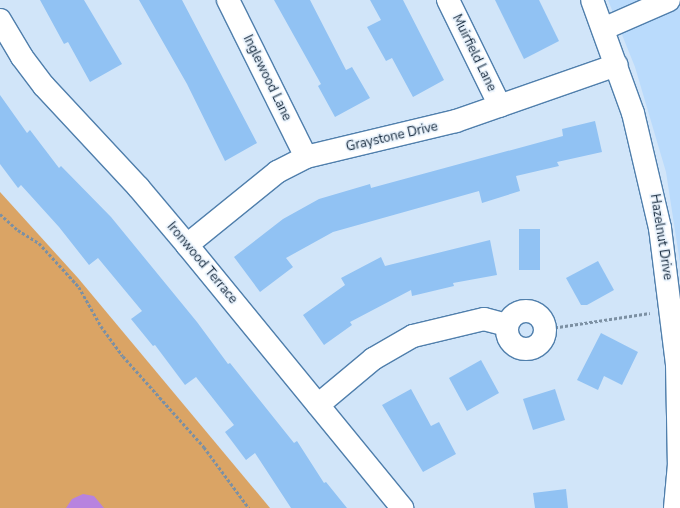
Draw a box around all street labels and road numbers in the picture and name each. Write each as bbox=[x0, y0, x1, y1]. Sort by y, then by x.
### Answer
street label: Muirfield Lane bbox=[449, 12, 499, 94]
street label: Inglewood Lane bbox=[240, 33, 294, 123]
street label: Graystone Drive bbox=[345, 119, 439, 155]
street label: Hazelnut Drive bbox=[647, 193, 675, 281]
street label: Ironwood Terrace bbox=[163, 219, 241, 307]

